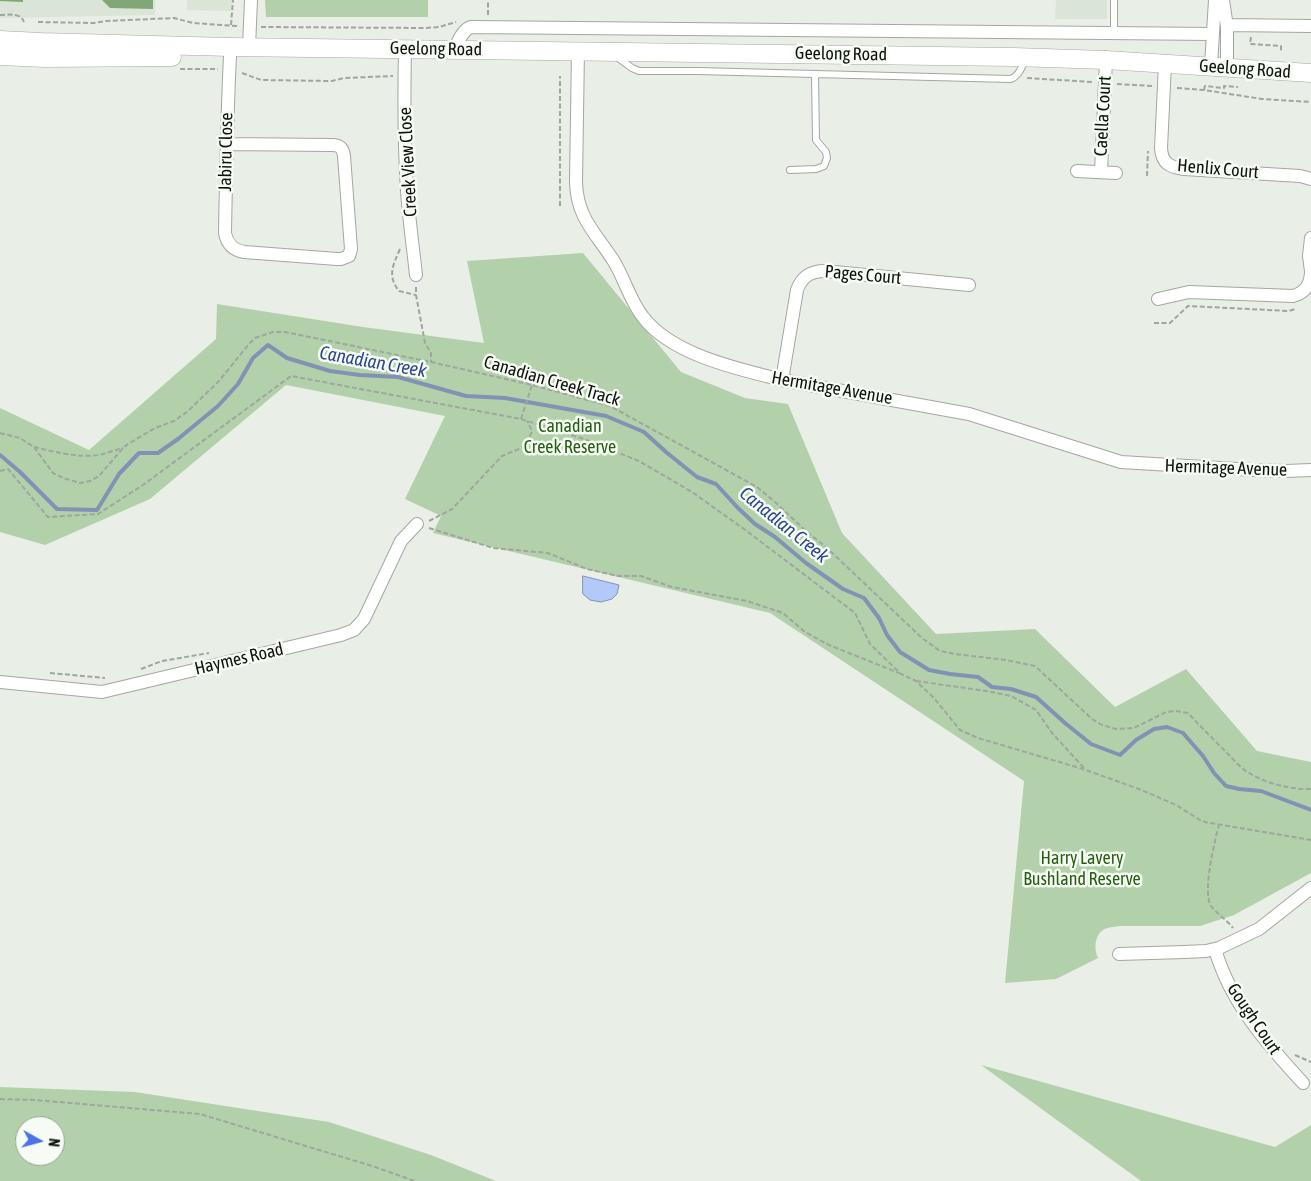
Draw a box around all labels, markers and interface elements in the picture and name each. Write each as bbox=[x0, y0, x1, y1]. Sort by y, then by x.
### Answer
street label: Geelong Road bbox=[390, 37, 482, 61]
street label: Geelong Road bbox=[795, 42, 887, 66]
street label: Geelong Road bbox=[1198, 55, 1292, 83]
street label: Caella Court bbox=[1090, 75, 1116, 157]
street label: Creek View Close bbox=[394, 107, 422, 217]
street label: Jabiru Close bbox=[215, 112, 237, 192]
street label: Henlix Court bbox=[1176, 155, 1260, 183]
street label: Pages Court bbox=[824, 261, 902, 289]
water label: Canadian Creek bbox=[318, 341, 428, 383]
street label: Canadian Creek Track bbox=[481, 351, 623, 411]
street label: Hermitage Avenue bbox=[770, 367, 894, 409]
park label: Canadian Creek Reserve bbox=[524, 415, 616, 458]
street label: Hermitage Avenue bbox=[1164, 455, 1288, 481]
water label: Canadian Creek bbox=[735, 482, 833, 568]
street label: Haymes Road bbox=[192, 638, 286, 680]
park label: Harry Lavery Bushland Reserve bbox=[1023, 847, 1141, 890]
street label: Gough Court bbox=[1222, 979, 1286, 1059]
north arrow bbox=[15, 1116, 65, 1166]
text: N bbox=[45, 1138, 62, 1148]

